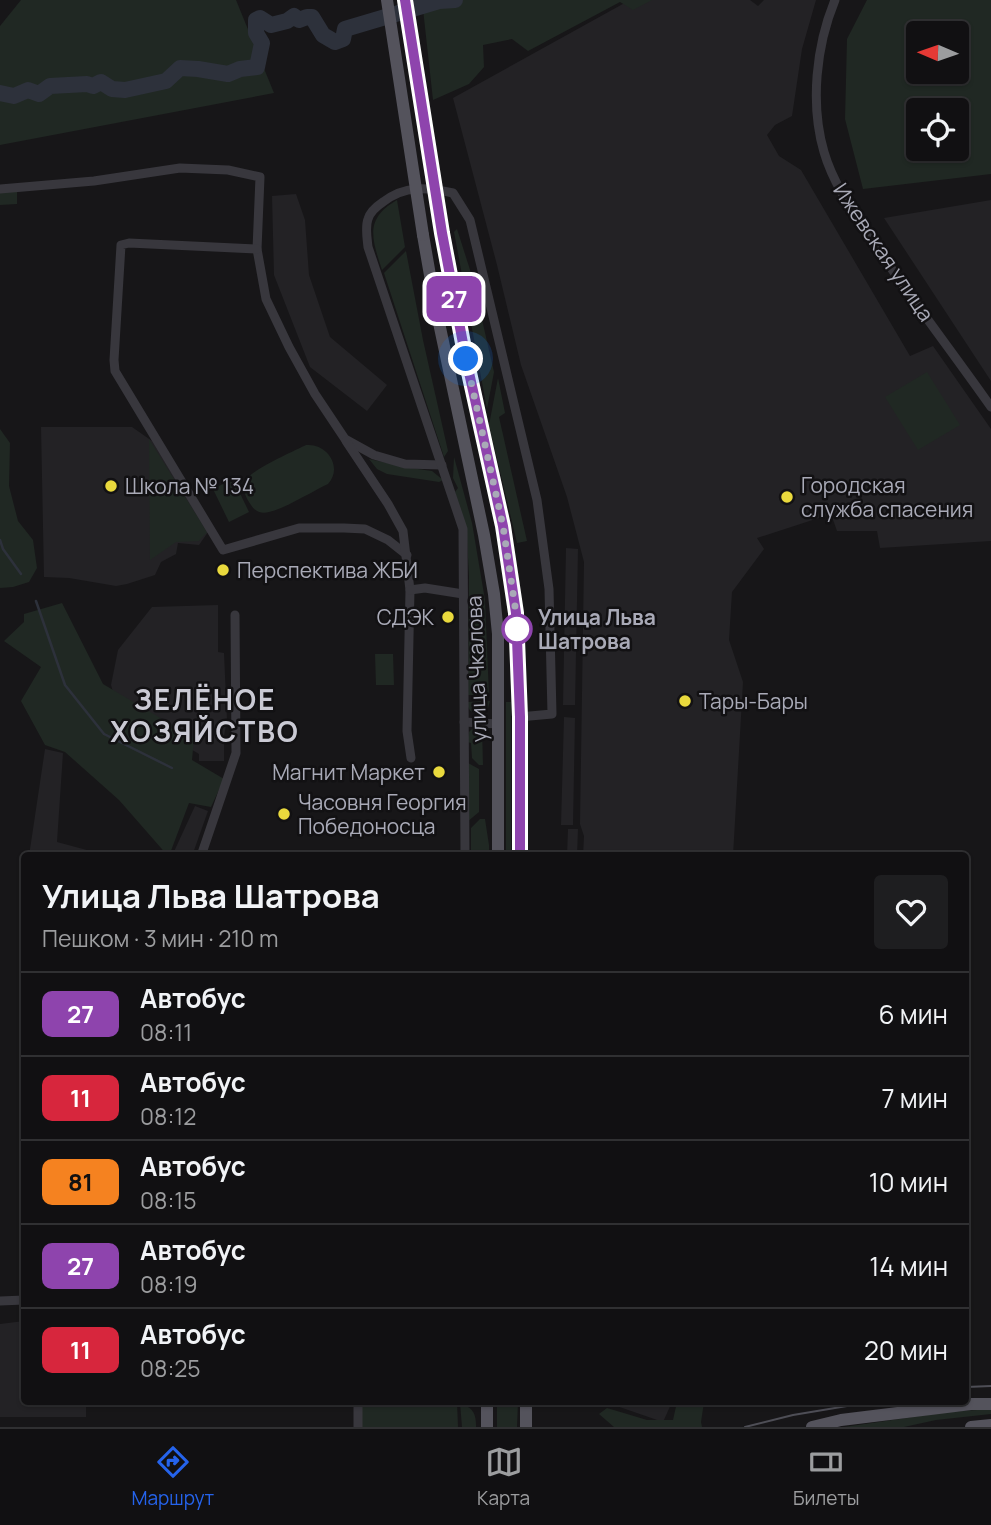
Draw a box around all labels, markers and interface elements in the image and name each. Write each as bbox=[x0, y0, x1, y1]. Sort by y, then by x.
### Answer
north arrow bbox=[906, 21, 970, 84]
map controls bbox=[906, 21, 969, 161]
button: locate bbox=[906, 98, 969, 161]
street label: Ижевская улица bbox=[827, 177, 941, 327]
line badge: 27 bbox=[422, 276, 486, 322]
text: 27 bbox=[440, 282, 468, 315]
your location bbox=[448, 341, 483, 376]
place label: Городская служба спасения bbox=[801, 471, 973, 523]
place label: Школа № 134 bbox=[125, 472, 254, 500]
marker: Школа № 134 bbox=[103, 478, 119, 494]
marker: Городская служба спасения bbox=[779, 489, 795, 505]
place label: Перспектива ЖБИ bbox=[237, 556, 418, 584]
marker: Перспектива ЖБИ bbox=[215, 562, 231, 578]
street label: улица Чкалова bbox=[459, 595, 493, 743]
place label: СДЭК bbox=[377, 603, 435, 631]
place label: Улица Льва Шатрова bbox=[538, 603, 656, 655]
marker: СДЭК bbox=[440, 609, 456, 625]
marker: Улица Льва Шатрова bbox=[502, 614, 532, 644]
district label: ЗЕЛЁНОЕ ХОЗЯЙСТВО bbox=[110, 680, 300, 750]
place label: Тары-Бары bbox=[699, 687, 808, 715]
marker: Тары-Бары bbox=[677, 693, 693, 709]
place label: Магнит Маркет bbox=[272, 758, 425, 786]
marker: Магнит Маркет bbox=[431, 764, 447, 780]
place label: Часовня Георгия Победоносца bbox=[298, 788, 467, 840]
marker: Часовня Георгия Победоносца bbox=[276, 806, 292, 822]
text: Улица Льва Шатрова bbox=[42, 873, 380, 918]
button: heart bbox=[874, 875, 948, 949]
text: Пешком · 3 мин · 210 m bbox=[42, 922, 278, 954]
text: Автобус bbox=[140, 980, 246, 1016]
text: 6 мин bbox=[879, 996, 948, 1032]
text: 27 bbox=[67, 997, 94, 1030]
text: 08:11 bbox=[140, 1016, 192, 1048]
text: Автобус bbox=[140, 1064, 246, 1100]
text: 7 мин bbox=[882, 1080, 948, 1116]
text: 11 bbox=[70, 1081, 91, 1114]
text: 08:12 bbox=[140, 1100, 196, 1132]
text: Автобус bbox=[140, 1148, 246, 1184]
text: 10 мин bbox=[869, 1164, 948, 1200]
text: 81 bbox=[68, 1165, 93, 1198]
text: 08:15 bbox=[140, 1184, 197, 1216]
text: Автобус bbox=[140, 1232, 246, 1268]
text: 14 мин bbox=[869, 1248, 948, 1284]
text: 27 bbox=[67, 1249, 94, 1282]
text: 08:19 bbox=[140, 1268, 198, 1300]
text: Автобус bbox=[140, 1316, 246, 1352]
text: 20 мин bbox=[864, 1332, 948, 1368]
text: 11 bbox=[70, 1333, 91, 1366]
text: 08:25 bbox=[140, 1352, 201, 1384]
tab: Маршрут bbox=[131, 1443, 214, 1511]
tab: Карта bbox=[477, 1443, 530, 1511]
tab: Билеты bbox=[793, 1443, 860, 1511]

